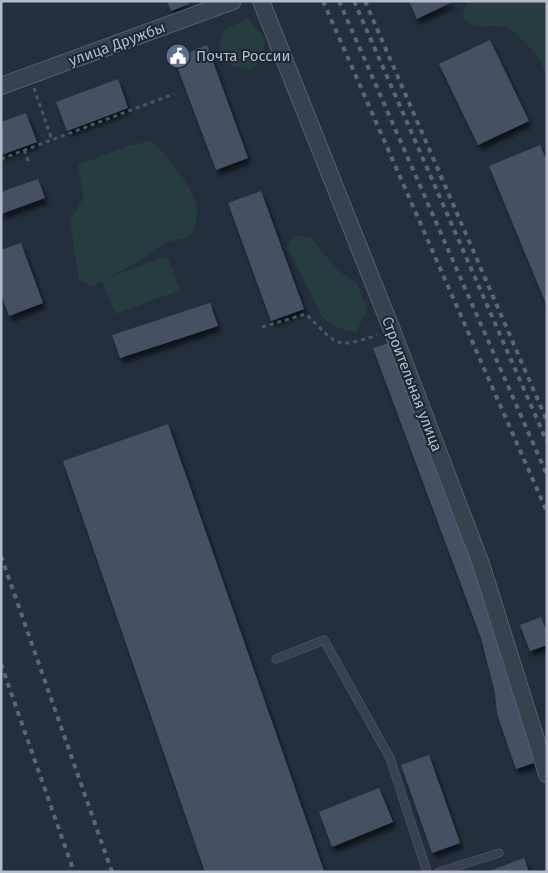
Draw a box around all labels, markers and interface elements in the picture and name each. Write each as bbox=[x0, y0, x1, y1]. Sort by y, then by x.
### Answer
street label: улица Дружбы bbox=[66, 18, 168, 70]
public building icon: Почта России bbox=[165, 43, 191, 69]
place label: Почта России bbox=[196, 47, 291, 65]
street label: Строительная улица bbox=[378, 314, 446, 454]

